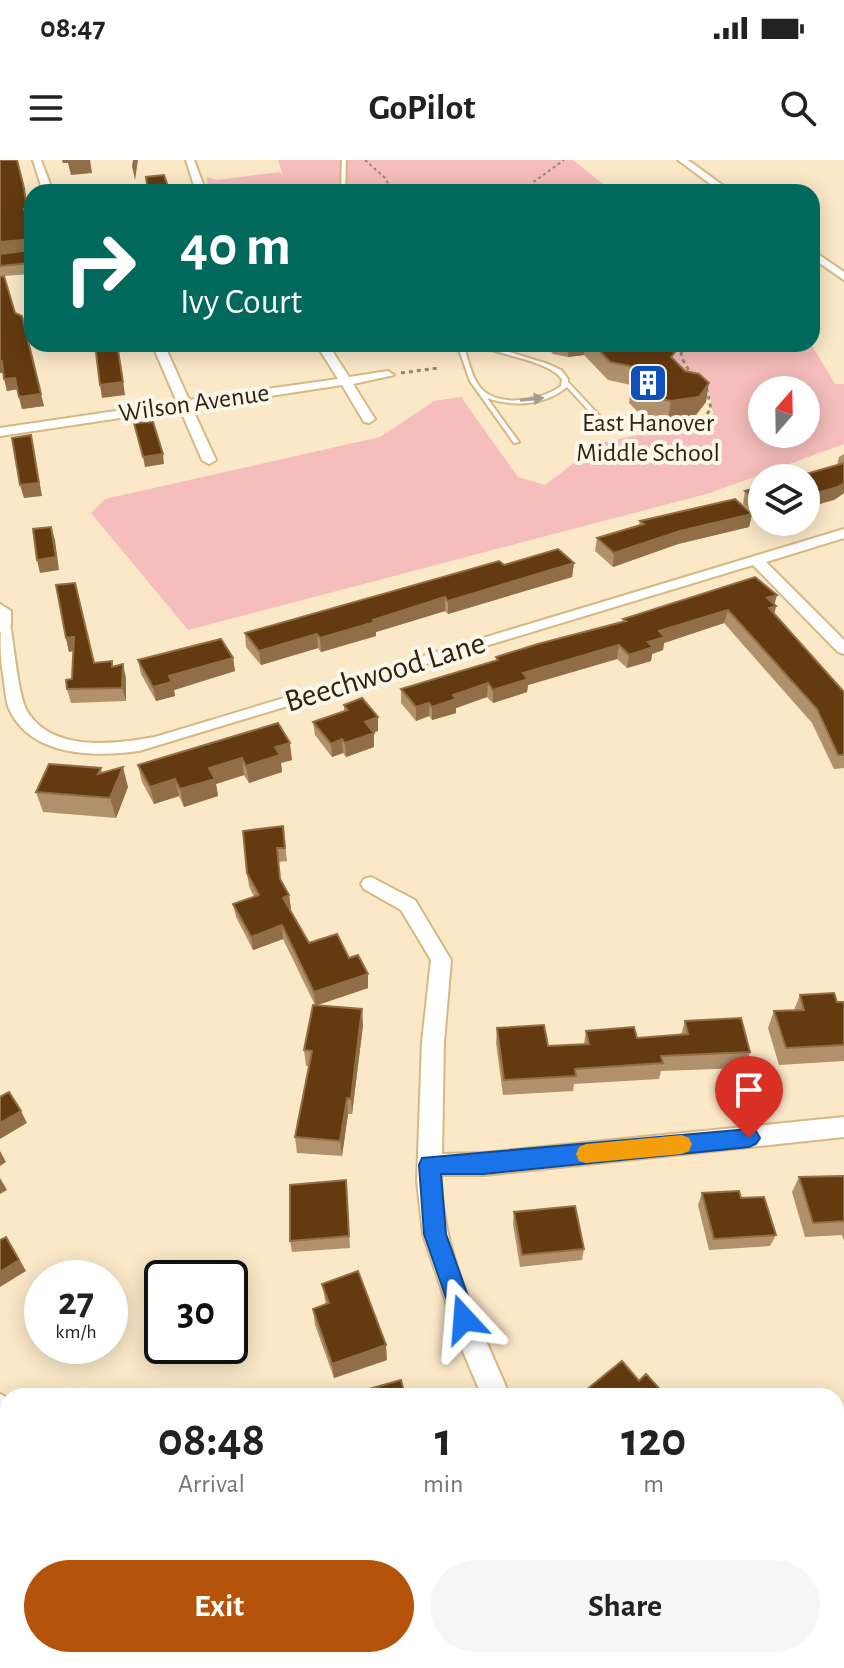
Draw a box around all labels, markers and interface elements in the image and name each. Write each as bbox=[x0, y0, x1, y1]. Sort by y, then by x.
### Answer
text: 08:47 bbox=[40, 13, 105, 43]
icon: menu bbox=[24, 86, 68, 130]
icon: search bbox=[776, 86, 820, 130]
text: GoPilot bbox=[369, 90, 475, 126]
icon: right bbox=[48, 216, 152, 320]
text: 40 m bbox=[180, 219, 291, 275]
text: Ivy Court bbox=[180, 284, 302, 320]
building icon: East Hanover Middle School bbox=[627, 362, 669, 404]
north arrow bbox=[748, 376, 820, 448]
map controls bbox=[748, 376, 820, 536]
street label: Wilson Avenue bbox=[117, 380, 271, 426]
one-way arrow bbox=[520, 393, 545, 406]
place label: East Hanover Middle School bbox=[576, 410, 720, 466]
button: layers bbox=[748, 464, 820, 536]
street label: Beechwood Lane bbox=[281, 626, 489, 718]
pin bbox=[715, 1056, 783, 1138]
icon: arrive bbox=[727, 1068, 771, 1112]
speed limit sign: 30 bbox=[144, 1260, 248, 1364]
position arrow bbox=[422, 1277, 506, 1361]
text: 27 bbox=[58, 1282, 94, 1322]
text: km/h bbox=[55, 1322, 97, 1342]
text: 08:48 bbox=[158, 1417, 265, 1465]
text: 1 bbox=[435, 1417, 452, 1465]
text: 120 bbox=[621, 1417, 686, 1465]
text: Arrival bbox=[178, 1471, 245, 1497]
text: min bbox=[423, 1471, 464, 1497]
text: m bbox=[643, 1471, 664, 1497]
button: Exit bbox=[24, 1560, 414, 1652]
button: Share bbox=[430, 1560, 820, 1652]

